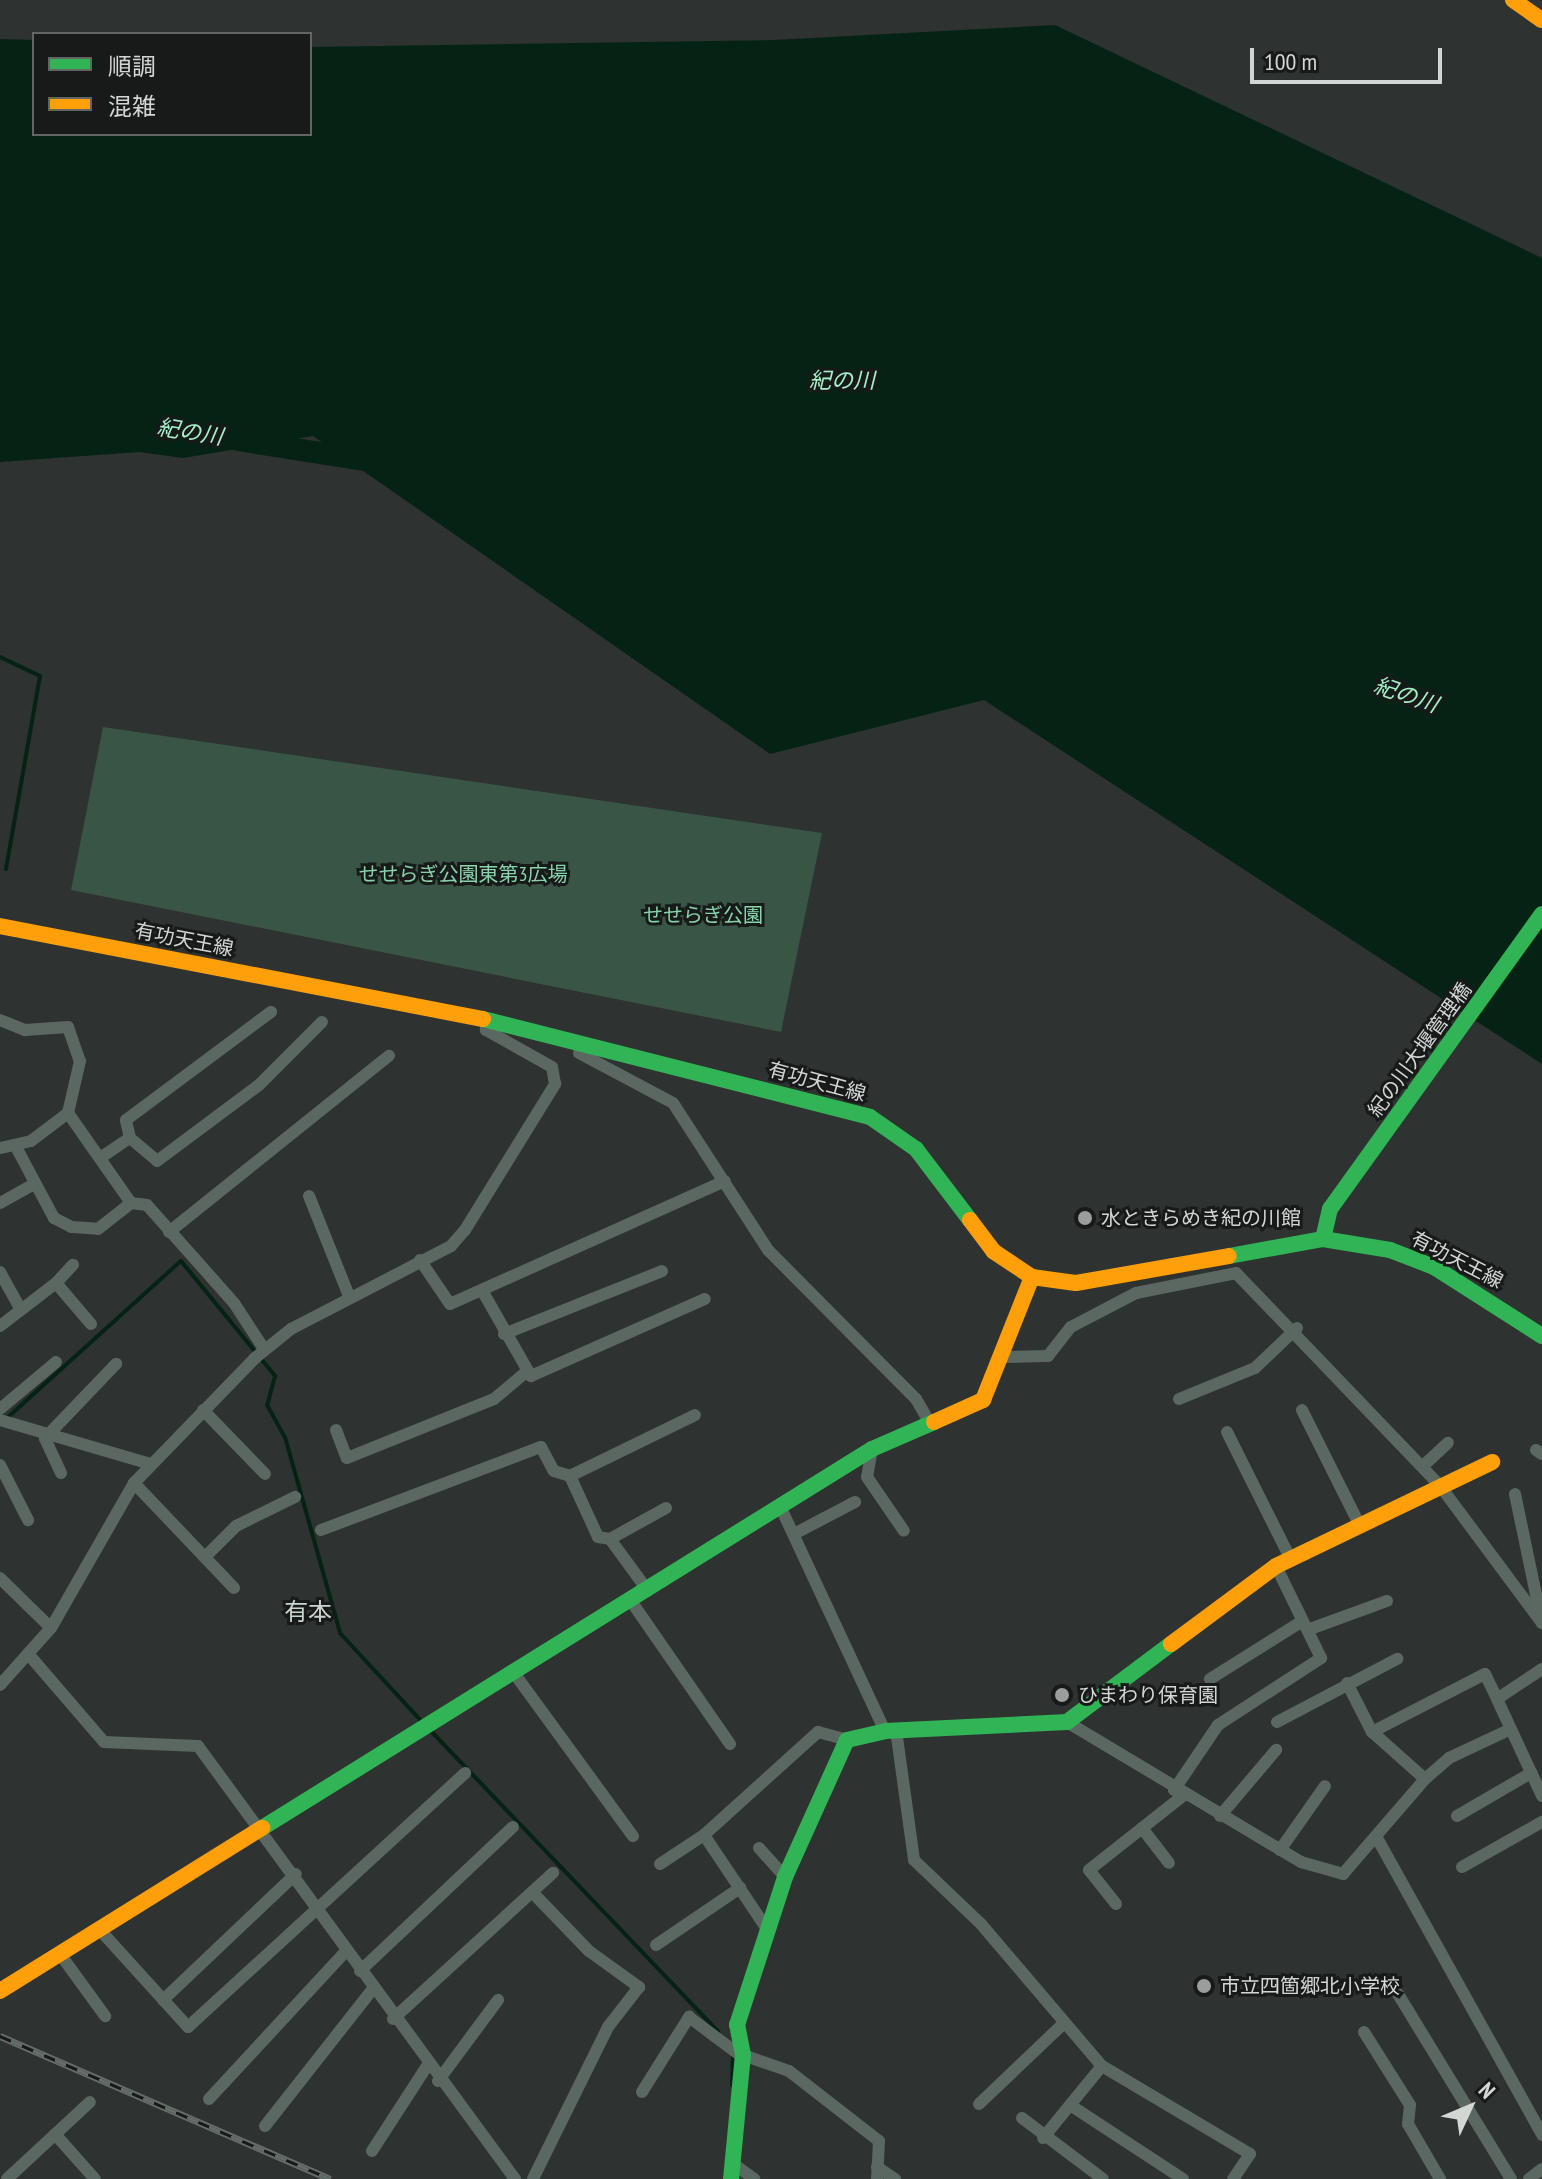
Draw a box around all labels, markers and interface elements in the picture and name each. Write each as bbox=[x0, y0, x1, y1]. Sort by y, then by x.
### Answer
legend bbox=[32, 32, 312, 136]
scale bar bbox=[1254, 32, 1446, 82]
text: 100 m bbox=[1264, 46, 1317, 77]
text: 順調 bbox=[108, 51, 156, 82]
text: 混雑 bbox=[108, 91, 156, 122]
water label: 紀の川 bbox=[809, 368, 875, 394]
water label: 紀の川 bbox=[155, 414, 225, 450]
water label: 紀の川 bbox=[1371, 672, 1441, 718]
park label: せせらぎ公園東第3広場 bbox=[359, 862, 567, 886]
park label: せせらぎ公園 bbox=[643, 903, 763, 927]
street label: 有功天王線 bbox=[133, 919, 235, 961]
street label: 紀の川大堰管理橋 bbox=[1363, 978, 1477, 1122]
street label: 有功天王線 bbox=[766, 1057, 868, 1107]
place label: 水ときらめき紀の川館 bbox=[1101, 1206, 1301, 1230]
marker: 水ときらめき紀の川館 bbox=[1076, 1209, 1094, 1227]
street label: 有功天王線 bbox=[1407, 1227, 1507, 1293]
district label: 有本 bbox=[284, 1598, 332, 1626]
place label: ひまわり保育園 bbox=[1078, 1683, 1218, 1707]
marker: ひまわり保育園 bbox=[1053, 1686, 1071, 1704]
place label: 市立四箇郷北小学校 bbox=[1220, 1974, 1400, 1998]
marker: 市立四箇郷北小学校 bbox=[1195, 1977, 1213, 1995]
north arrow bbox=[1430, 2067, 1510, 2147]
text: N bbox=[1473, 2076, 1501, 2104]

